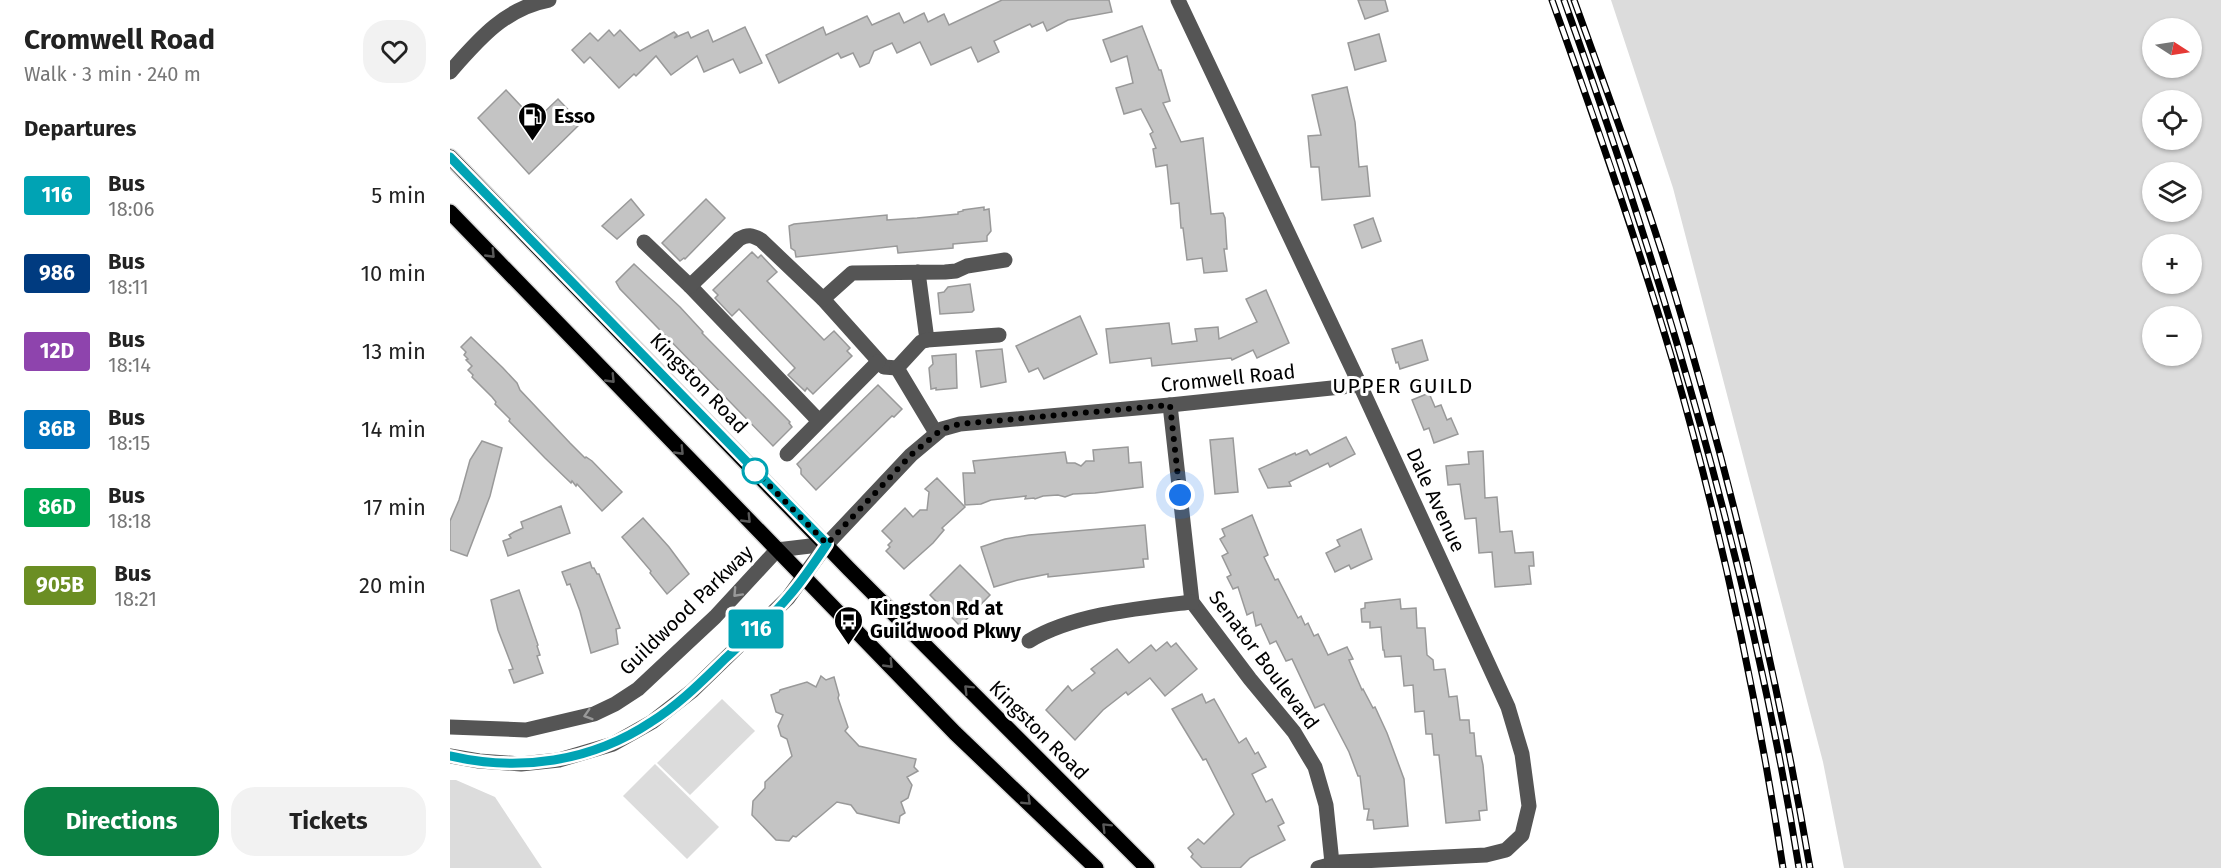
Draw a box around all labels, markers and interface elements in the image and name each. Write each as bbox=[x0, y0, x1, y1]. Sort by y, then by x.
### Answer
north arrow bbox=[2142, 18, 2202, 78]
map controls bbox=[2142, 18, 2202, 366]
button: heart bbox=[363, 20, 426, 83]
text: Cromwell Road bbox=[24, 23, 215, 56]
text: Walk · 3 min · 240 m bbox=[24, 62, 201, 86]
button: locate bbox=[2142, 90, 2202, 150]
fuel station icon: Esso bbox=[517, 100, 549, 142]
place label: Esso bbox=[554, 104, 596, 128]
text: Departures bbox=[24, 115, 136, 142]
button: layers bbox=[2142, 162, 2202, 222]
text: Bus bbox=[108, 170, 145, 197]
text: 116 bbox=[42, 182, 72, 208]
text: 5 min bbox=[371, 182, 426, 209]
text: 18:06 bbox=[108, 197, 154, 221]
button: + bbox=[2142, 234, 2202, 294]
one-way arrow bbox=[483, 247, 494, 258]
text: Bus bbox=[108, 248, 145, 275]
text: 986 bbox=[39, 260, 75, 286]
text: 10 min bbox=[360, 260, 426, 287]
text: 18:11 bbox=[108, 275, 149, 299]
button: − bbox=[2142, 306, 2202, 366]
text: Bus bbox=[108, 326, 145, 353]
street label: Kingston Road bbox=[645, 328, 753, 438]
text: 12D bbox=[40, 338, 74, 364]
text: 13 min bbox=[362, 338, 426, 365]
text: 18:14 bbox=[108, 353, 151, 377]
street label: Cromwell Road bbox=[1159, 359, 1297, 397]
one-way arrow bbox=[604, 373, 615, 383]
district label: UPPER GUILD bbox=[1332, 373, 1474, 399]
text: Bus bbox=[108, 404, 145, 431]
text: 86B bbox=[38, 416, 76, 442]
text: 14 min bbox=[361, 416, 426, 443]
text: 18:15 bbox=[108, 431, 150, 455]
one-way arrow bbox=[673, 443, 684, 454]
street label: Dale Avenue bbox=[1402, 444, 1470, 556]
unlabelled marker bbox=[742, 458, 768, 484]
your location bbox=[1165, 480, 1195, 510]
text: Bus bbox=[108, 482, 145, 509]
text: 86D bbox=[38, 494, 76, 520]
text: 17 min bbox=[363, 494, 426, 521]
text: 18:18 bbox=[108, 509, 151, 533]
one-way arrow bbox=[739, 511, 750, 522]
street label: Guildwood Parkway bbox=[614, 540, 758, 680]
text: Bus bbox=[114, 560, 151, 587]
text: 905B bbox=[36, 572, 84, 598]
text: 20 min bbox=[359, 572, 426, 599]
one-way arrow bbox=[734, 586, 745, 597]
street label: Senator Boulevard bbox=[1204, 586, 1324, 734]
text: 18:21 bbox=[114, 587, 157, 611]
place label: Kingston Rd at Guildwood Pkwy bbox=[870, 596, 1022, 643]
bus stop icon: Kingston Rd at Guildwood Pkwy bbox=[833, 604, 865, 646]
line badge: 116 bbox=[722, 610, 790, 648]
text: 116 bbox=[741, 616, 771, 642]
one-way arrow bbox=[881, 657, 892, 668]
street label: Kingston Road bbox=[984, 675, 1094, 785]
one-way arrow bbox=[964, 685, 975, 695]
one-way arrow bbox=[583, 708, 594, 720]
button: Directions bbox=[24, 787, 219, 856]
button: Tickets bbox=[231, 787, 426, 856]
one-way arrow bbox=[1019, 794, 1030, 805]
one-way arrow bbox=[1102, 823, 1113, 834]

